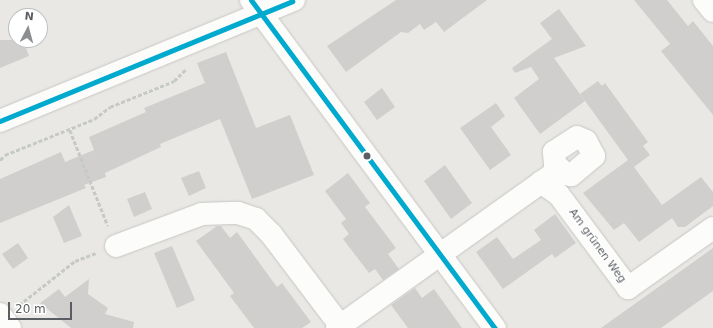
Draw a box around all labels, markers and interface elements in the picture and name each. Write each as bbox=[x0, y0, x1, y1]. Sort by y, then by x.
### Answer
north arrow bbox=[8, 8, 48, 48]
text: N bbox=[24, 10, 34, 24]
unlabelled marker bbox=[362, 151, 372, 161]
street label: Am grünen Weg bbox=[566, 206, 628, 286]
scale bar bbox=[10, 294, 74, 320]
text: 20 m bbox=[15, 302, 46, 316]

